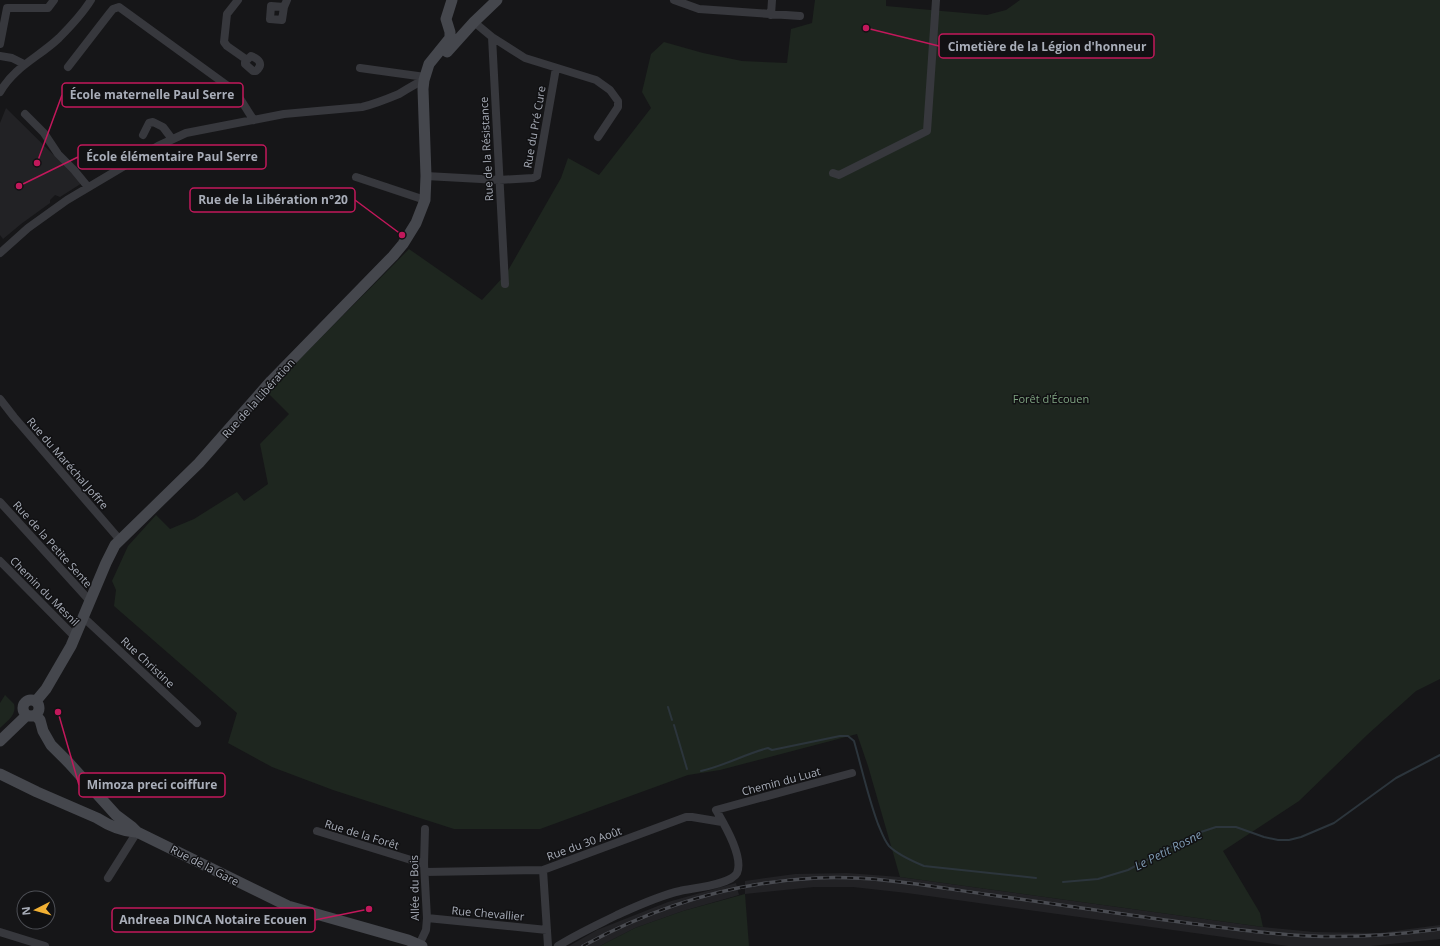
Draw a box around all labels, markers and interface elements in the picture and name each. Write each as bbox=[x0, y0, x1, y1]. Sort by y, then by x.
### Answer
callout: Cimetière de la Légion d'honneur bbox=[939, 34, 1154, 58]
text: Cimetière de la Légion d'honneur bbox=[948, 38, 1147, 55]
callout: École maternelle Paul Serre bbox=[62, 83, 243, 107]
street label: Rue du Pré Cure bbox=[519, 85, 549, 169]
text: École maternelle Paul Serre bbox=[70, 86, 234, 103]
street label: Rue de la Résistance bbox=[476, 96, 496, 202]
callout: École élémentaire Paul Serre bbox=[78, 145, 266, 169]
text: École élémentaire Paul Serre bbox=[86, 148, 258, 165]
callout: Rue de la Libération n°20 bbox=[190, 188, 355, 212]
text: Rue de la Libération n°20 bbox=[198, 191, 348, 208]
street label: Rue de la Libération bbox=[218, 355, 298, 441]
park label: Forêt d'Écouen bbox=[1013, 391, 1089, 406]
street label: Rue du Maréchal Joffre bbox=[24, 414, 112, 512]
street label: Rue de la Petite Sente bbox=[10, 498, 96, 590]
street label: Chemin du Mesnil bbox=[7, 553, 83, 629]
street label: Rue Christine bbox=[118, 633, 178, 691]
street label: Chemin du Luat bbox=[740, 763, 822, 799]
callout: Mimoza preci coiffure bbox=[79, 773, 225, 797]
text: Mimoza preci coiffure bbox=[87, 776, 217, 793]
street label: Rue de la Forêt bbox=[323, 816, 401, 852]
street label: Rue du 30 Août bbox=[545, 822, 624, 863]
water label: Le Petit Rosne bbox=[1131, 826, 1205, 874]
street label: Rue de la Gare bbox=[168, 841, 242, 889]
street label: Allée du Bois bbox=[406, 855, 422, 921]
north arrow bbox=[16, 890, 56, 930]
street label: Rue Chevallier bbox=[451, 902, 526, 924]
text: N bbox=[18, 906, 33, 916]
callout: Andreea DINCA Notaire Ecouen bbox=[112, 908, 315, 932]
text: Andreea DINCA Notaire Ecouen bbox=[119, 911, 307, 928]

